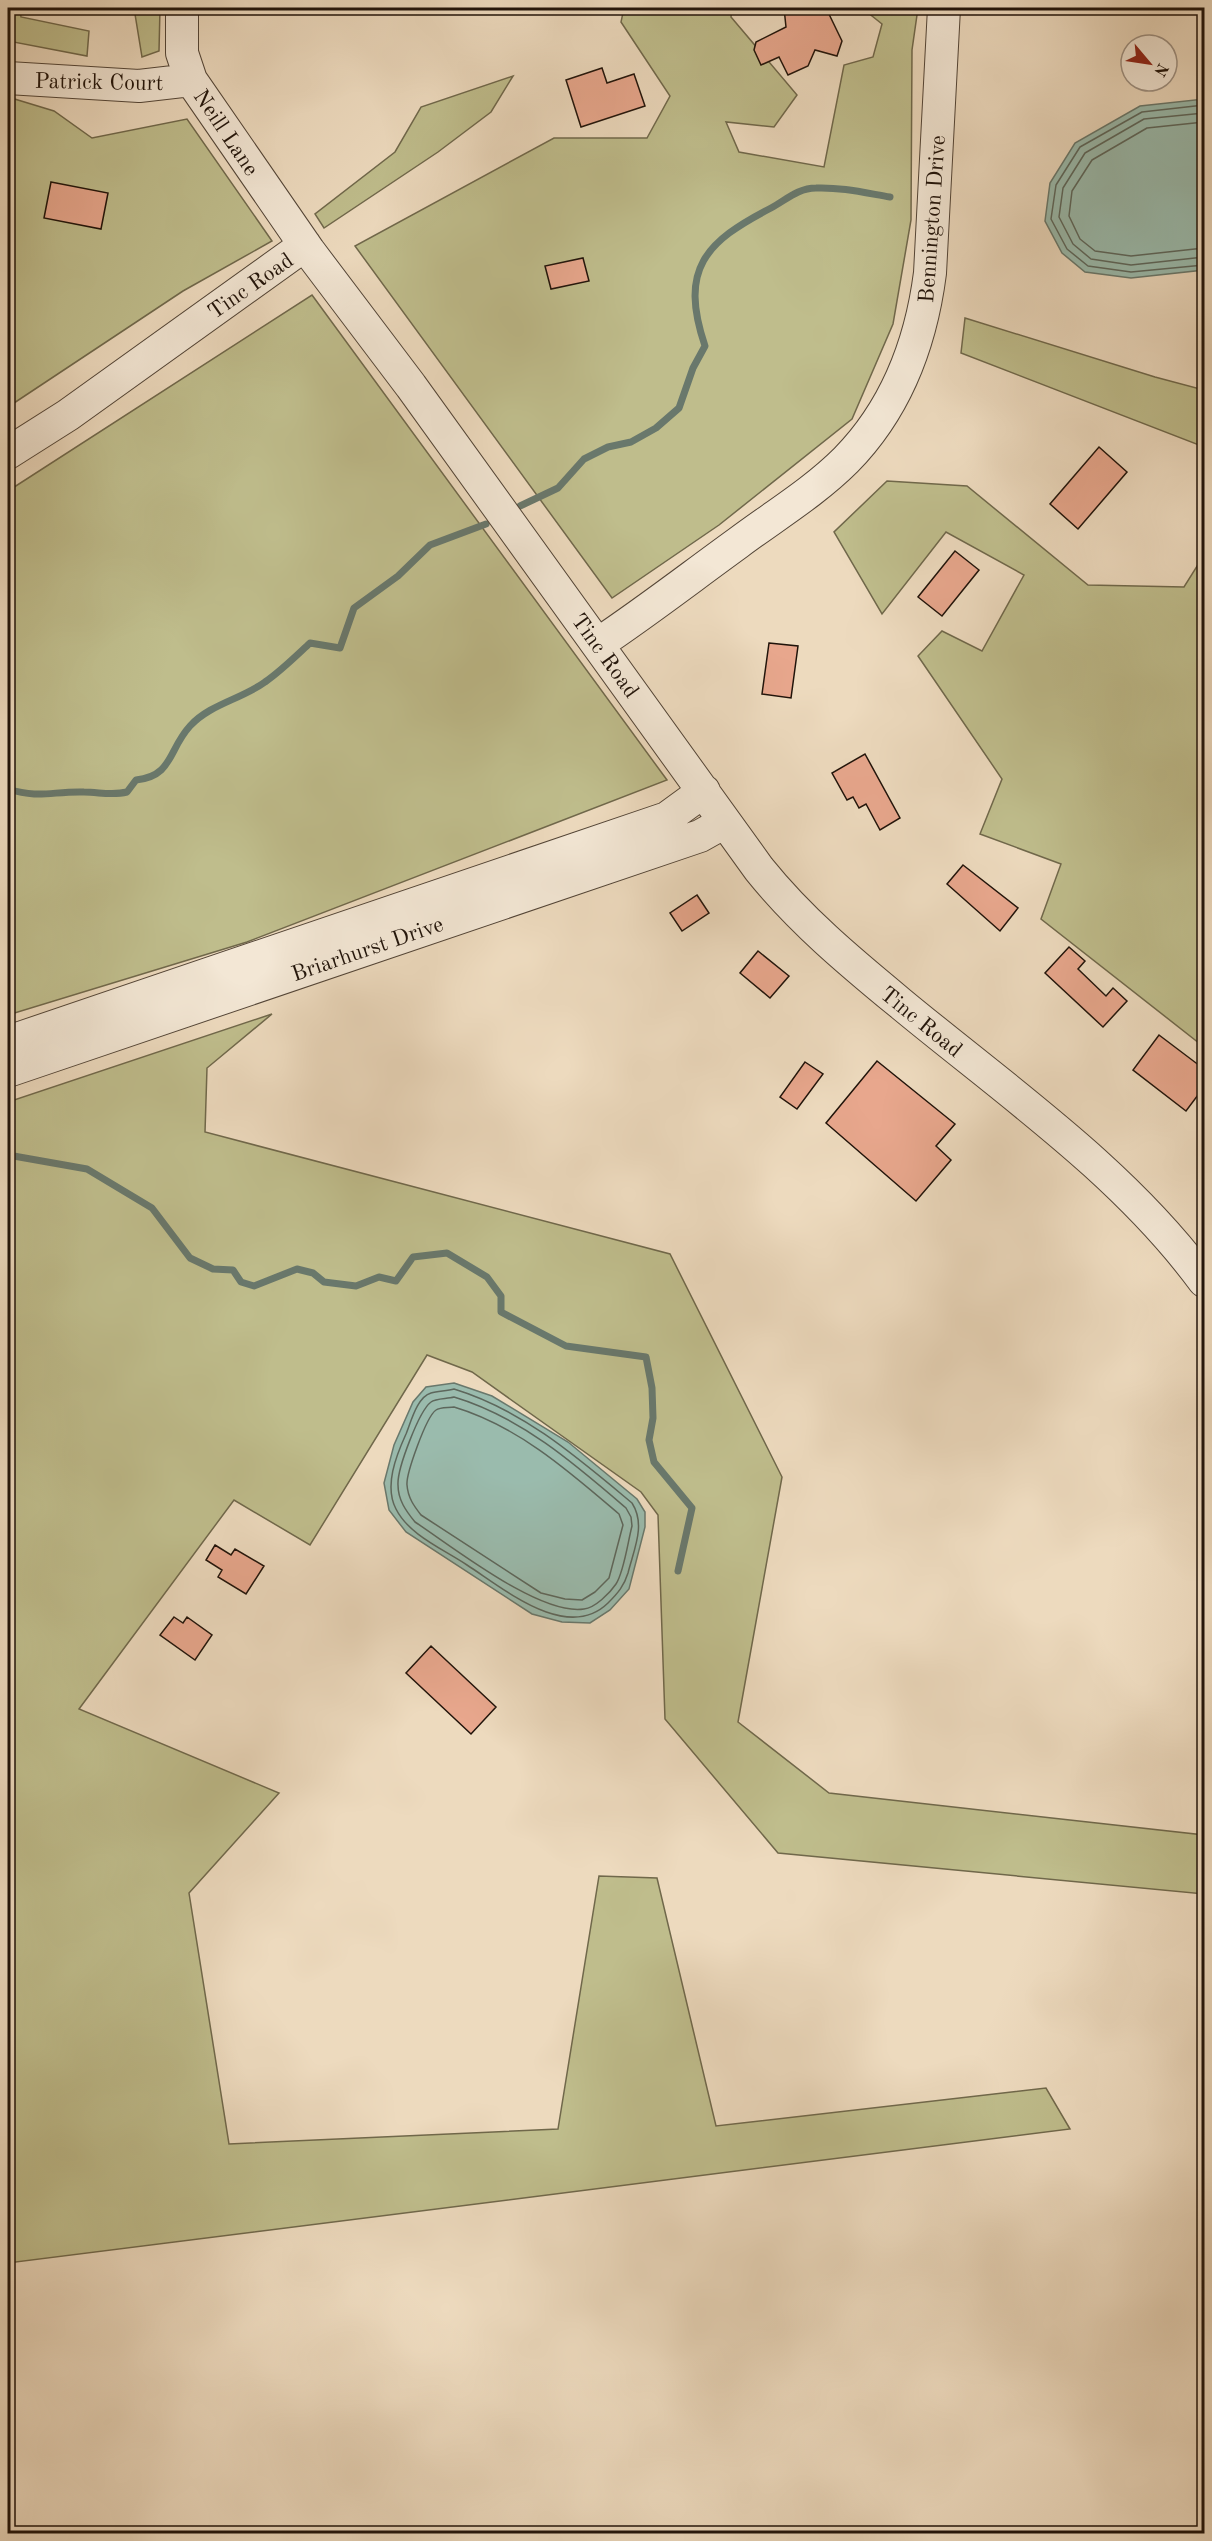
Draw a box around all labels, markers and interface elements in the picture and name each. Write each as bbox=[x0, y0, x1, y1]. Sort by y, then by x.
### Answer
north arrow bbox=[1119, 33, 1179, 93]
text: N bbox=[1150, 60, 1170, 79]
street label: Patrick Court bbox=[34, 71, 164, 95]
street label: Neill Lane bbox=[189, 86, 262, 180]
street label: Bennington Drive bbox=[916, 134, 950, 304]
street label: Tinc Road bbox=[205, 249, 298, 324]
street label: Tinc Road bbox=[567, 610, 642, 702]
street label: Briarhurst Drive bbox=[289, 914, 446, 986]
street label: Tinc Road bbox=[876, 983, 966, 1062]

